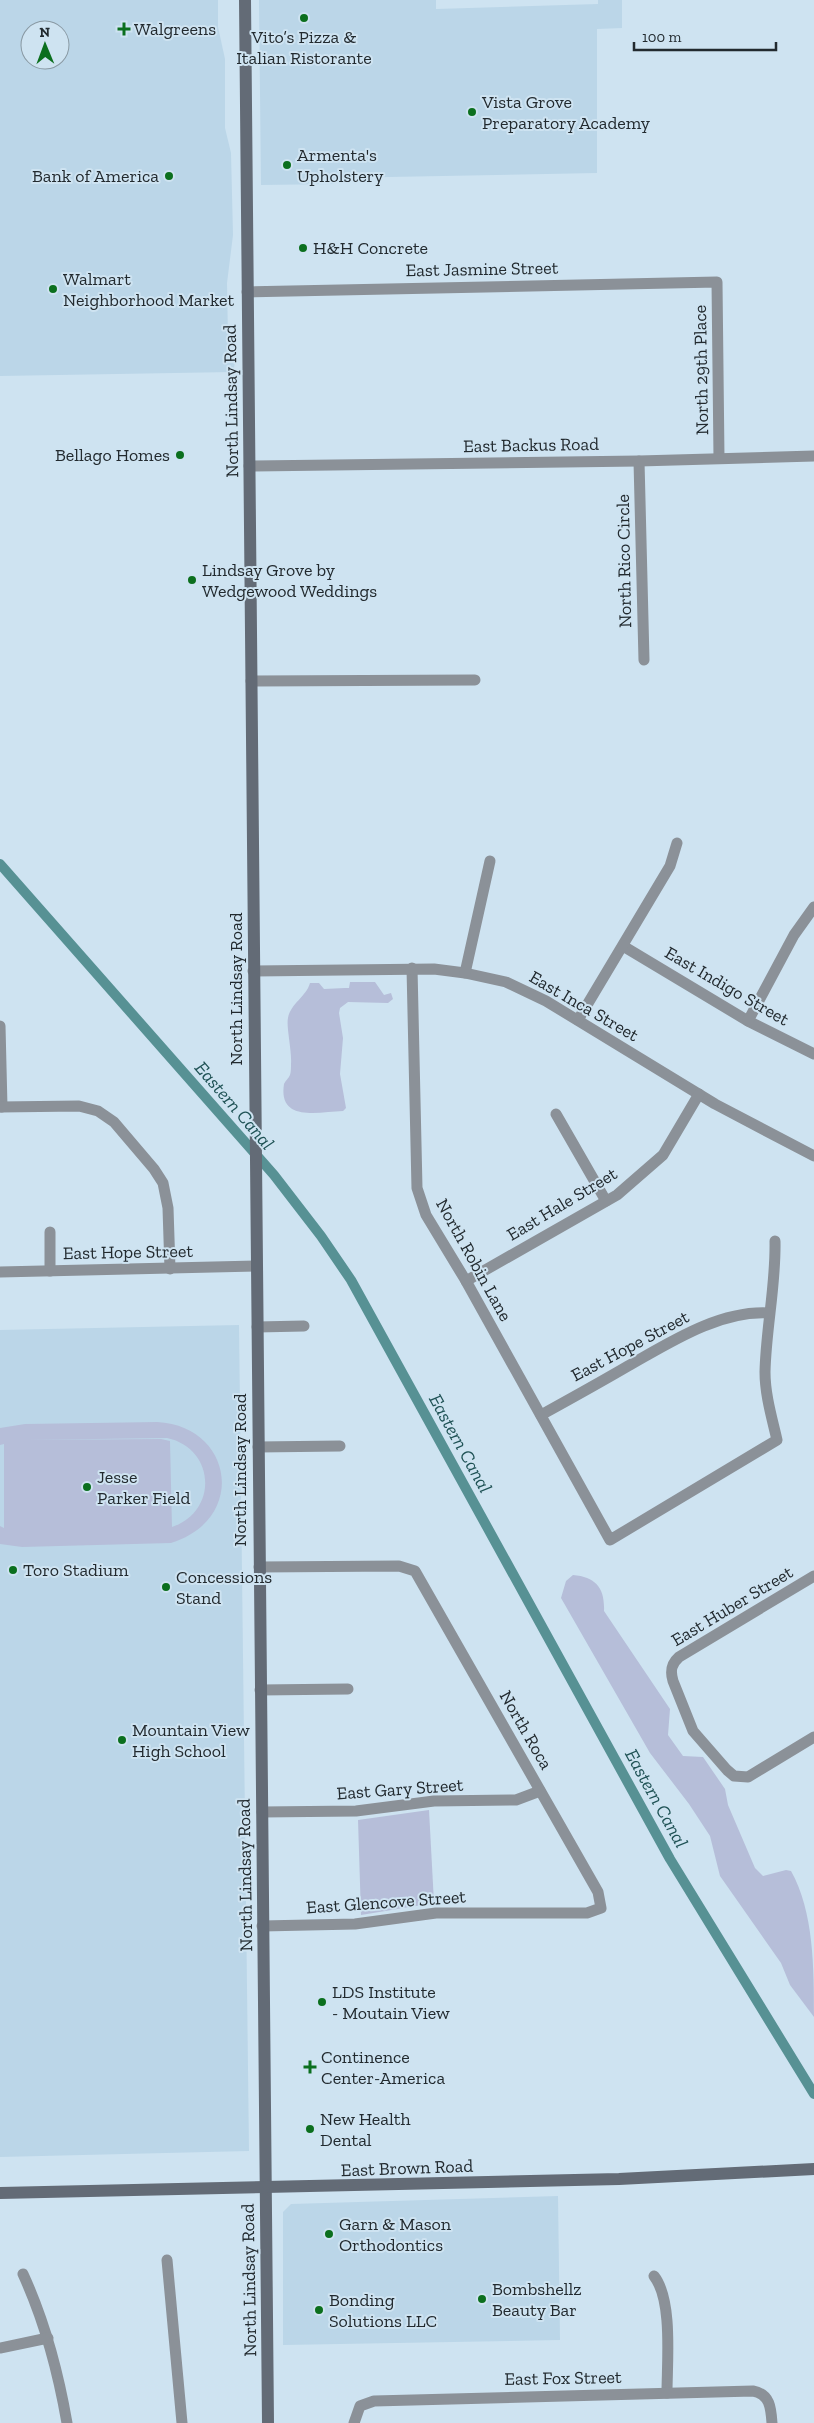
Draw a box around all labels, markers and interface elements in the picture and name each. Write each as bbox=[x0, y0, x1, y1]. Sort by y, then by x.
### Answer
marker: Vito’s Pizza & Italian Ristorante bbox=[298, 12, 310, 24]
place label: Walgreens bbox=[134, 18, 216, 40]
north arrow bbox=[20, 20, 70, 70]
scale bar bbox=[634, 20, 776, 52]
marker: Walgreens bbox=[118, 23, 130, 35]
text: N bbox=[39, 24, 51, 41]
place label: Vito’s Pizza & Italian Ristorante bbox=[236, 26, 372, 69]
text: 100 m bbox=[642, 28, 681, 46]
place label: Vista Grove Preparatory Academy bbox=[481, 91, 651, 134]
marker: Vista Grove Preparatory Academy bbox=[466, 106, 478, 118]
place label: Armenta's Upholstery bbox=[297, 144, 384, 187]
marker: Armenta's Upholstery bbox=[281, 159, 293, 171]
place label: Bank of America bbox=[32, 165, 159, 187]
marker: Bank of America bbox=[163, 170, 175, 182]
place label: H&H Concrete bbox=[313, 237, 428, 259]
marker: H&H Concrete bbox=[297, 242, 309, 254]
street label: East Jasmine Street bbox=[405, 257, 559, 281]
place label: Walmart Neighborhood Market bbox=[63, 268, 235, 311]
marker: Walmart Neighborhood Market bbox=[47, 283, 59, 295]
street label: North 29th Place bbox=[689, 305, 713, 435]
street label: North Lindsay Road bbox=[219, 324, 243, 478]
street label: East Backus Road bbox=[463, 433, 599, 457]
place label: Bellago Homes bbox=[55, 444, 170, 466]
marker: Bellago Homes bbox=[174, 449, 186, 461]
street label: North Rico Circle bbox=[612, 494, 636, 628]
place label: Lindsay Grove by Wedgewood Weddings bbox=[202, 559, 377, 602]
marker: Lindsay Grove by Wedgewood Weddings bbox=[186, 574, 198, 586]
street label: North Lindsay Road bbox=[225, 912, 247, 1066]
street label: East Indigo Street bbox=[661, 942, 793, 1031]
street label: East Inca Street bbox=[525, 966, 643, 1046]
water label: Eastern Canal bbox=[190, 1057, 279, 1154]
street label: East Hale Street bbox=[503, 1162, 621, 1246]
street label: North Robin Lane bbox=[431, 1195, 517, 1325]
street label: East Hope Street bbox=[63, 1240, 194, 1264]
street label: East Hope Street bbox=[567, 1306, 693, 1386]
water label: Eastern Canal bbox=[424, 1390, 497, 1497]
street label: North Lindsay Road bbox=[229, 1393, 251, 1547]
place label: Jesse Parker Field bbox=[97, 1466, 191, 1509]
marker: Jesse Parker Field bbox=[81, 1481, 93, 1493]
place label: Toro Stadium bbox=[23, 1559, 129, 1581]
street label: East Huber Street bbox=[667, 1561, 797, 1651]
marker: Toro Stadium bbox=[7, 1564, 19, 1576]
place label: Concessions Stand bbox=[176, 1566, 272, 1609]
marker: Concessions Stand bbox=[160, 1581, 172, 1593]
street label: North Roca bbox=[495, 1687, 558, 1774]
place label: Mountain View High School bbox=[132, 1719, 250, 1762]
marker: Mountain View High School bbox=[116, 1734, 128, 1746]
water label: Eastern Canal bbox=[620, 1745, 693, 1852]
street label: East Gary Street bbox=[336, 1774, 464, 1804]
street label: North Lindsay Road bbox=[233, 1798, 257, 1952]
street label: East Glencove Street bbox=[305, 1885, 467, 1919]
place label: LDS Institute - Moutain View bbox=[332, 1981, 450, 2024]
marker: LDS Institute - Moutain View bbox=[316, 1996, 328, 2008]
place label: Continence Center-America bbox=[321, 2046, 445, 2089]
marker: Continence Center-America bbox=[303, 2060, 317, 2074]
place label: New Health Dental bbox=[320, 2108, 411, 2151]
marker: New Health Dental bbox=[304, 2123, 316, 2135]
street label: East Brown Road bbox=[341, 2155, 474, 2181]
street label: North Lindsay Road bbox=[237, 2203, 261, 2357]
place label: Garn & Mason Orthodontics bbox=[339, 2213, 452, 2256]
marker: Garn & Mason Orthodontics bbox=[323, 2228, 335, 2240]
place label: Bombshellz Beauty Bar bbox=[492, 2278, 582, 2321]
place label: Bonding Solutions LLC bbox=[329, 2289, 437, 2332]
marker: Bombshellz Beauty Bar bbox=[476, 2293, 488, 2305]
marker: Bonding Solutions LLC bbox=[313, 2304, 325, 2316]
street label: East Fox Street bbox=[504, 2366, 622, 2390]

